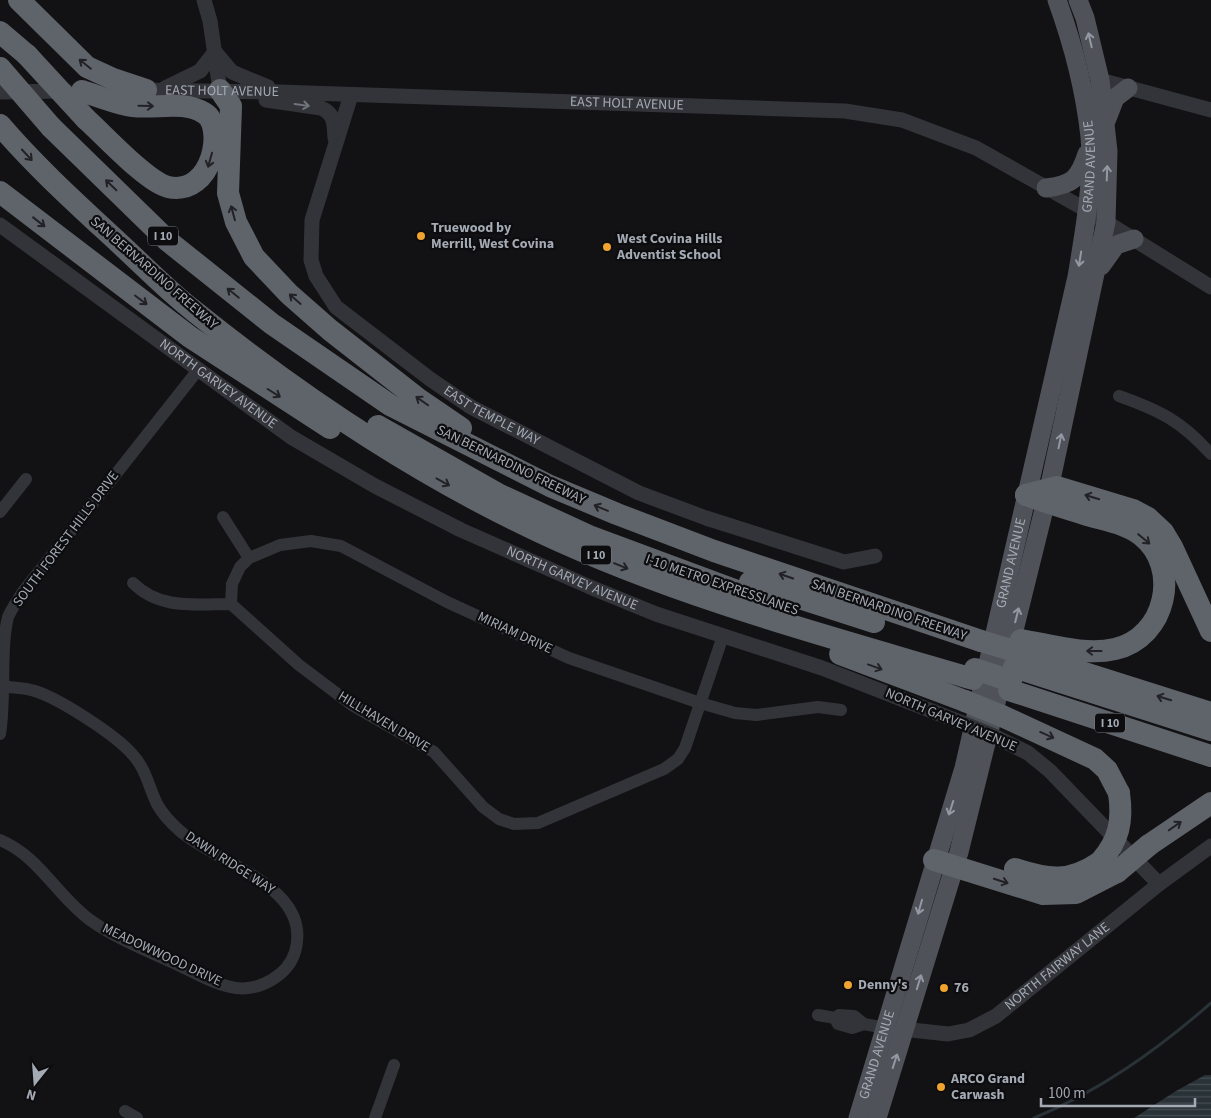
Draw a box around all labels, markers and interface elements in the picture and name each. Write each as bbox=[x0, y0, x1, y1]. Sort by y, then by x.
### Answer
one-way arrow bbox=[1085, 32, 1094, 48]
one-way arrow bbox=[79, 59, 92, 70]
street label: EAST HOLT AVENUE bbox=[165, 80, 279, 102]
street label: EAST HOLT AVENUE bbox=[570, 92, 684, 116]
one-way arrow bbox=[294, 100, 310, 110]
one-way arrow bbox=[138, 101, 154, 111]
street label: GRAND AVENUE bbox=[1077, 119, 1101, 214]
one-way arrow bbox=[21, 148, 33, 161]
one-way arrow bbox=[205, 152, 215, 168]
one-way arrow bbox=[1102, 166, 1112, 182]
one-way arrow bbox=[105, 179, 117, 191]
one-way arrow bbox=[228, 206, 238, 222]
street label: SAN BERNARDINO FREEWAY bbox=[86, 212, 222, 334]
one-way arrow bbox=[32, 216, 45, 227]
place label: Truewood by Merrill, West Covina bbox=[431, 218, 554, 254]
road number: I 10 bbox=[148, 227, 178, 246]
place label: West Covina Hills Adventist School bbox=[616, 229, 722, 265]
marker: Truewood by Merrill, West Covina bbox=[415, 230, 427, 242]
marker: West Covina Hills Adventist School bbox=[601, 241, 613, 253]
one-way arrow bbox=[1075, 251, 1085, 267]
one-way arrow bbox=[227, 287, 240, 298]
one-way arrow bbox=[289, 294, 302, 305]
one-way arrow bbox=[134, 295, 148, 305]
street label: NORTH GARVEY AVENUE bbox=[155, 334, 281, 434]
street label: EAST TEMPLE WAY bbox=[439, 381, 544, 451]
one-way arrow bbox=[266, 388, 280, 398]
one-way arrow bbox=[415, 396, 429, 406]
street label: SAN BERNARDINO FREEWAY bbox=[433, 420, 589, 510]
one-way arrow bbox=[1056, 433, 1065, 449]
street label: SOUTH FOREST HILLS DRIVE bbox=[8, 467, 124, 611]
one-way arrow bbox=[435, 477, 449, 487]
one-way arrow bbox=[1084, 492, 1100, 502]
one-way arrow bbox=[594, 502, 609, 512]
street label: GRAND AVENUE bbox=[991, 516, 1031, 610]
one-way arrow bbox=[1138, 533, 1151, 544]
street label: NORTH GARVEY AVENUE bbox=[503, 541, 641, 615]
road number: I 10 bbox=[581, 546, 611, 564]
street label: I-10 METRO EXPRESSLANES bbox=[643, 549, 801, 621]
one-way arrow bbox=[613, 562, 628, 571]
one-way arrow bbox=[779, 570, 795, 580]
street label: SAN BERNARDINO FREEWAY bbox=[809, 574, 970, 646]
street label: MIRIAM DRIVE bbox=[474, 607, 556, 659]
one-way arrow bbox=[1013, 608, 1022, 624]
one-way arrow bbox=[1086, 646, 1102, 656]
one-way arrow bbox=[867, 663, 883, 672]
street label: NORTH GARVEY AVENUE bbox=[882, 683, 1020, 757]
street label: HILLHAVEN DRIVE bbox=[334, 687, 434, 757]
one-way arrow bbox=[1157, 693, 1173, 702]
road number: I 10 bbox=[1095, 714, 1125, 732]
one-way arrow bbox=[1039, 731, 1054, 741]
one-way arrow bbox=[946, 799, 956, 815]
one-way arrow bbox=[1168, 821, 1182, 831]
street label: DAWN RIDGE WAY bbox=[181, 827, 279, 900]
one-way arrow bbox=[993, 877, 1009, 886]
one-way arrow bbox=[915, 899, 925, 915]
street label: NORTH FAIRWAY LANE bbox=[1000, 918, 1114, 1015]
street label: MEADOWWOOD DRIVE bbox=[99, 919, 225, 991]
place label: Denny's bbox=[858, 975, 908, 995]
one-way arrow bbox=[915, 975, 925, 991]
place label: 76 bbox=[954, 978, 969, 998]
marker: Denny's bbox=[842, 979, 854, 991]
marker: 76 bbox=[938, 982, 950, 994]
street label: GRAND AVENUE bbox=[854, 1008, 900, 1102]
one-way arrow bbox=[891, 1054, 900, 1069]
north arrow bbox=[10, 1058, 60, 1108]
place label: ARCO Grand Carwash bbox=[950, 1069, 1025, 1105]
scale bar bbox=[1041, 1076, 1195, 1108]
marker: ARCO Grand Carwash bbox=[935, 1081, 947, 1093]
text: 100 m bbox=[1048, 1083, 1086, 1104]
text: N bbox=[24, 1084, 39, 1105]

